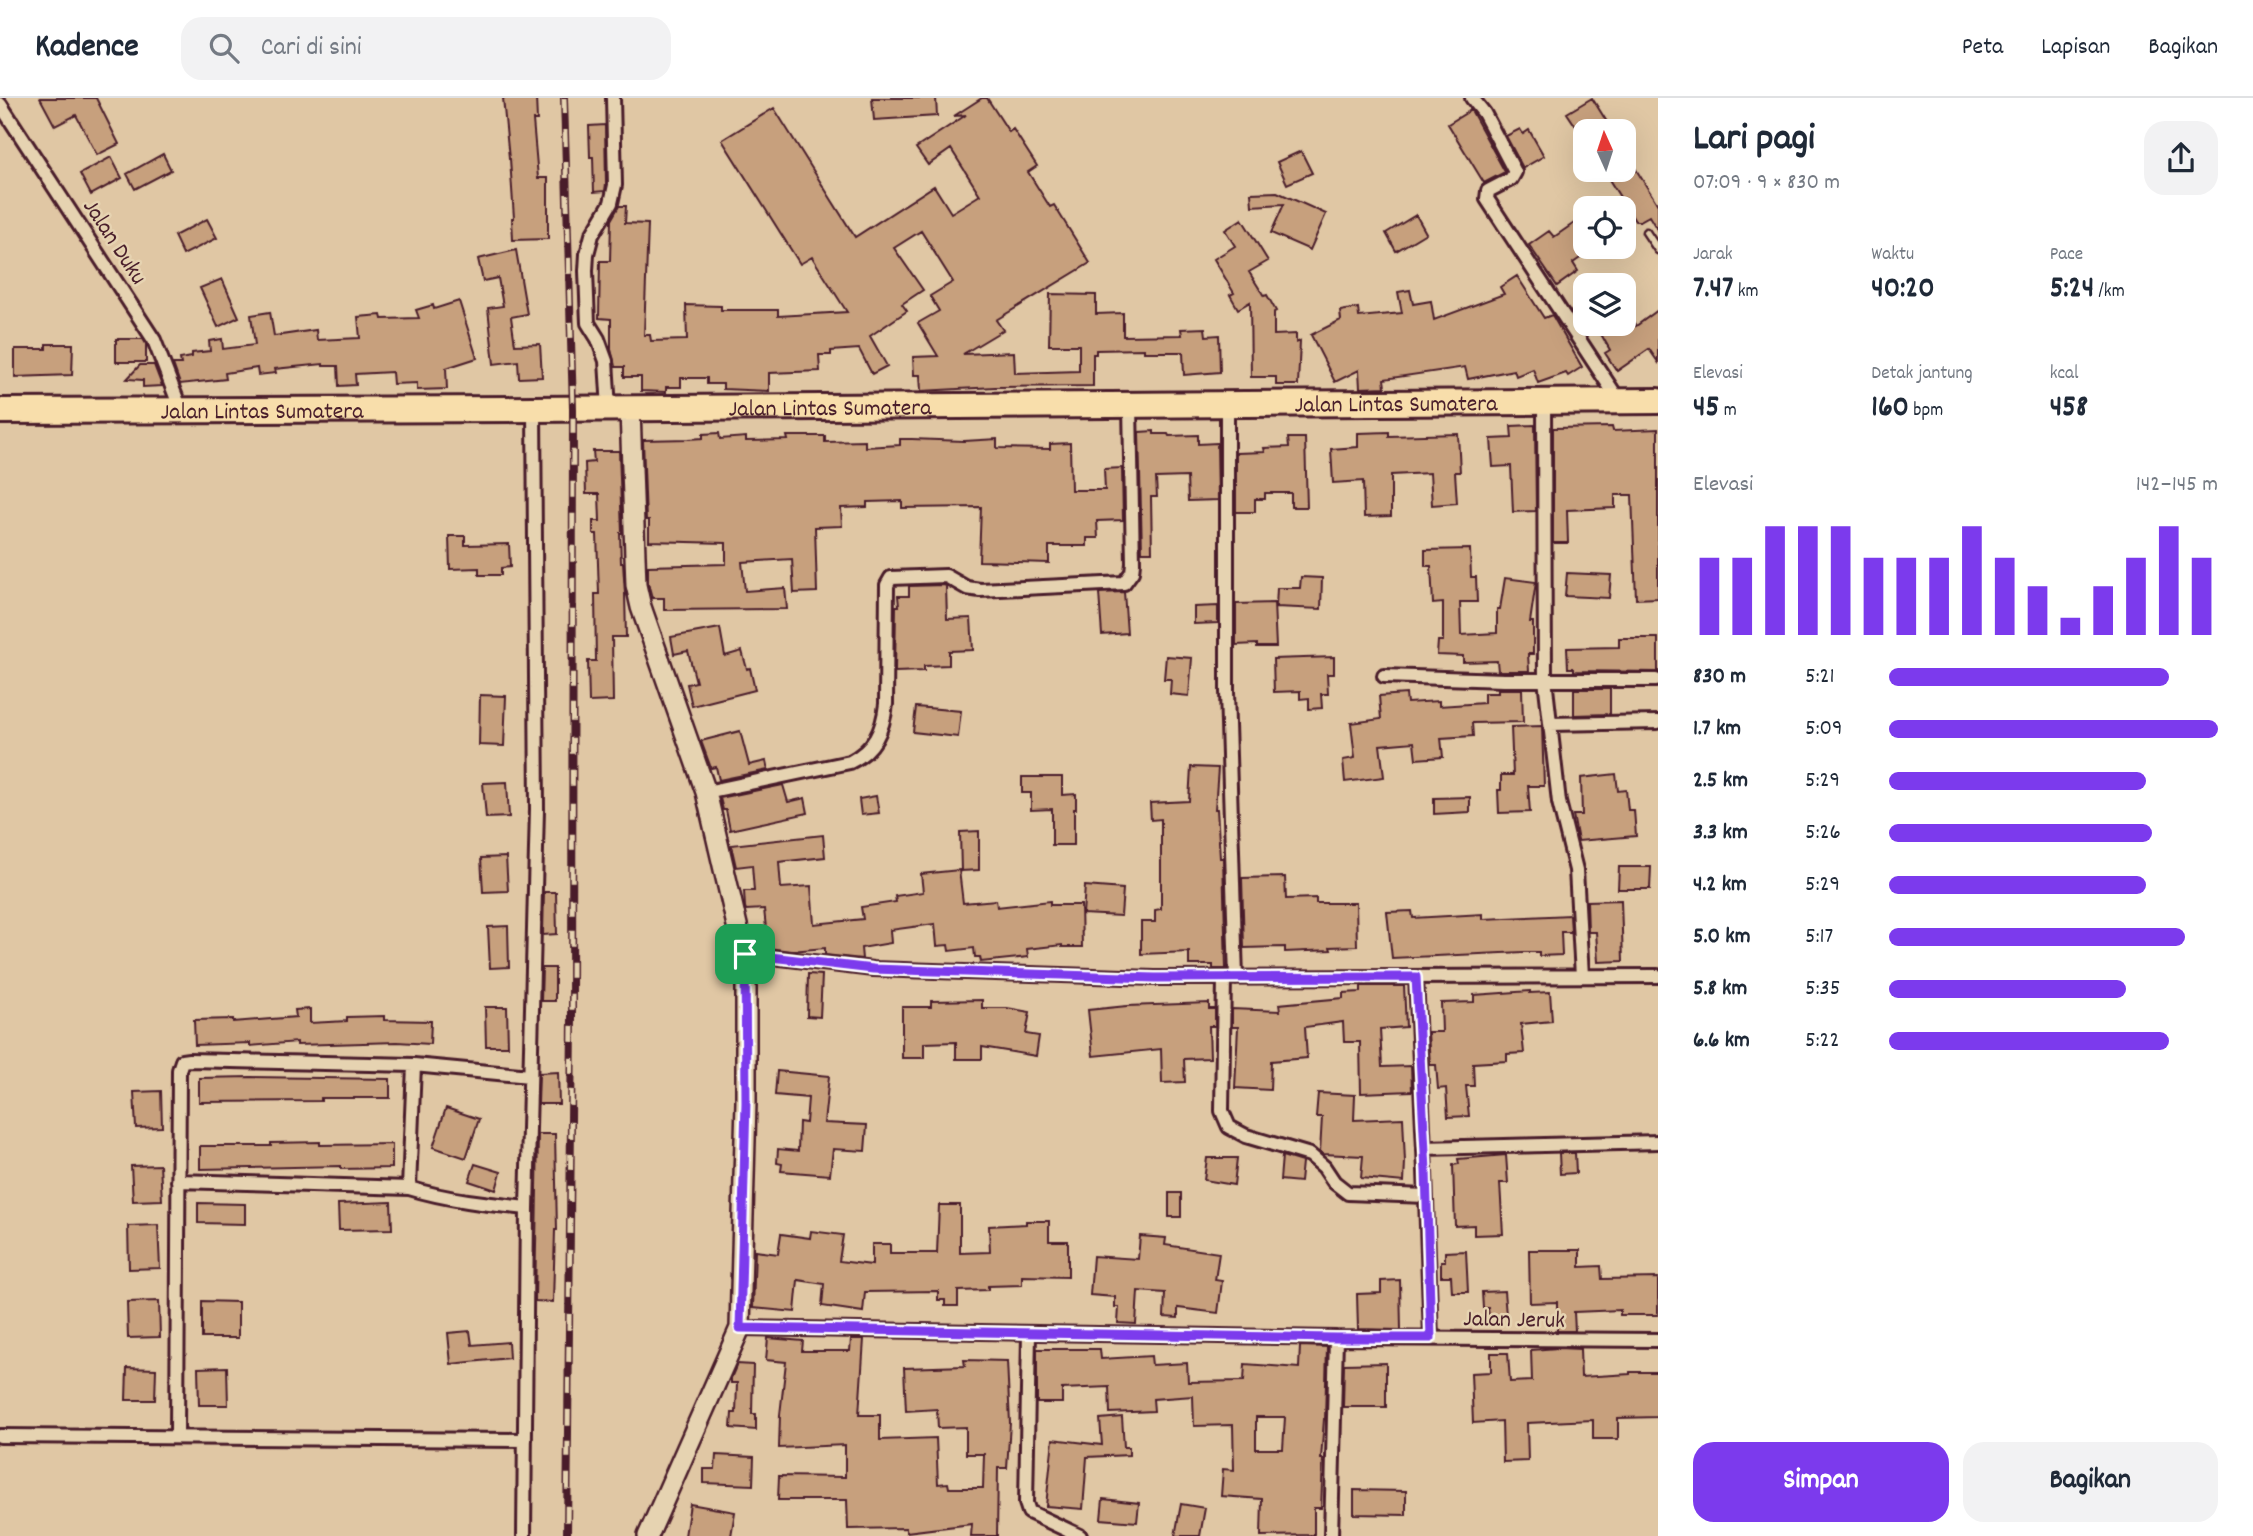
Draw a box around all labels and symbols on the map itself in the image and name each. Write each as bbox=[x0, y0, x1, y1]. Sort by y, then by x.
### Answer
north arrow bbox=[1573, 119, 1636, 182]
street label: Jalan Duku bbox=[73, 193, 154, 292]
street label: Jalan Lintas Sumatera bbox=[1294, 388, 1498, 424]
street label: Jalan Lintas Sumatera bbox=[728, 392, 932, 428]
street label: Jalan Lintas Sumatera bbox=[160, 396, 364, 430]
pin bbox=[715, 924, 775, 984]
street label: Jalan Jeruk bbox=[1463, 1303, 1565, 1339]

